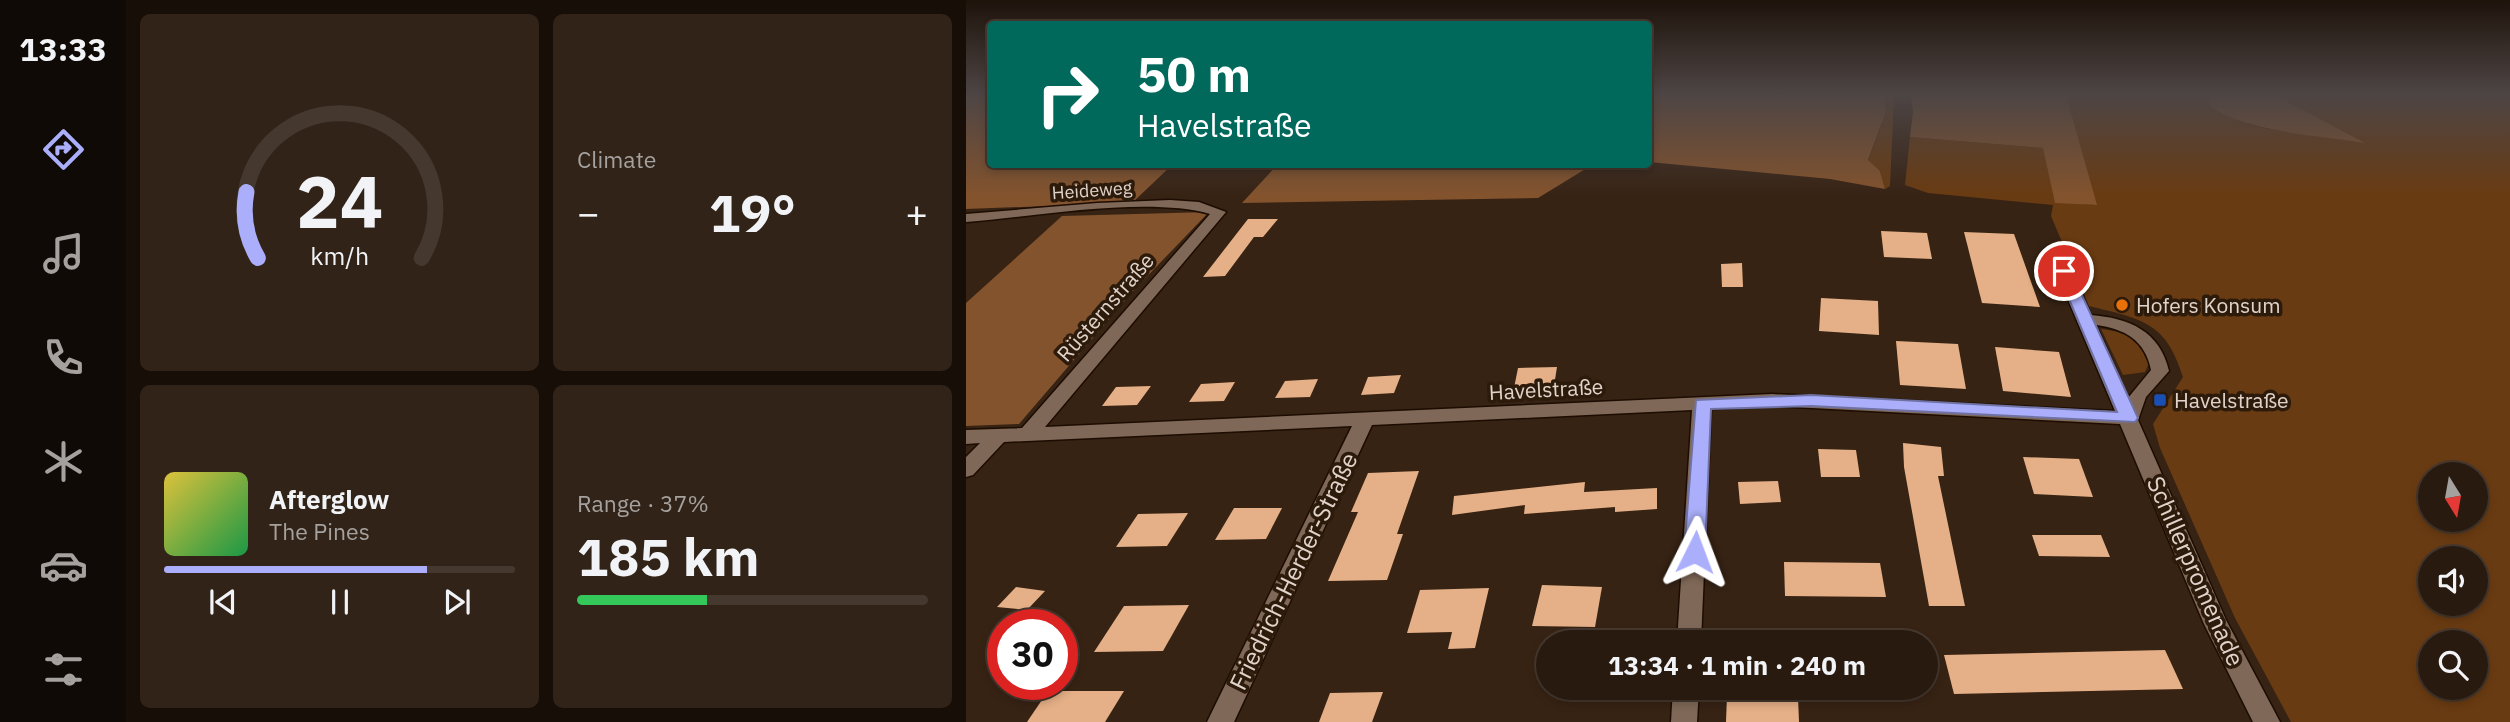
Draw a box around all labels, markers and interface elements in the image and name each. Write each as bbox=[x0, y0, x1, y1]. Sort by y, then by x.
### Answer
text: 13:33 bbox=[19, 28, 107, 70]
text: 50 m bbox=[1137, 42, 1251, 105]
icon: right bbox=[1022, 49, 1113, 140]
text: Havelstraße bbox=[1137, 104, 1312, 146]
icon: directions bbox=[39, 125, 88, 174]
text: Climate bbox=[577, 144, 656, 174]
text: 24 bbox=[296, 154, 383, 249]
street label: Heideweg bbox=[1051, 176, 1133, 204]
text: 19° bbox=[709, 179, 796, 246]
text: − bbox=[577, 188, 600, 237]
text: + bbox=[905, 188, 928, 237]
icon: music bbox=[39, 229, 88, 278]
text: km/h bbox=[310, 239, 369, 272]
pin bbox=[2034, 241, 2094, 301]
street label: Rüsternstraße bbox=[1050, 247, 1160, 367]
icon: arrive bbox=[2045, 252, 2083, 290]
place label: Hofers Konsum bbox=[2136, 291, 2281, 319]
marker: Hofers Konsum bbox=[2114, 297, 2130, 313]
icon: phone bbox=[39, 333, 88, 382]
street label: Havelstraße bbox=[1488, 372, 1604, 406]
place label: Havelstraße bbox=[2174, 386, 2289, 414]
marker: Havelstraße bbox=[2152, 392, 2168, 408]
icon: climate bbox=[39, 437, 88, 486]
street label: Friedrich-Herder-Straße bbox=[1221, 447, 1365, 695]
north arrow bbox=[2418, 462, 2488, 532]
map controls bbox=[2418, 462, 2488, 700]
street label: Schillerpromenade bbox=[2140, 471, 2252, 671]
text: Afterglow bbox=[269, 482, 389, 516]
text: Range · 37% bbox=[577, 488, 709, 518]
position arrow bbox=[1658, 515, 1732, 589]
text: The Pines bbox=[269, 516, 370, 546]
text: 185 km bbox=[577, 523, 759, 590]
icon: car bbox=[39, 541, 88, 590]
button: sound bbox=[2418, 546, 2488, 616]
icon: previous bbox=[204, 583, 242, 621]
icon: pause bbox=[321, 583, 359, 621]
icon: next bbox=[438, 583, 476, 621]
speed limit sign: 30 bbox=[987, 609, 1078, 700]
button: search bbox=[2418, 630, 2488, 700]
icon: filters bbox=[39, 645, 88, 694]
text: 13:34 · 1 min · 240 m bbox=[1608, 648, 1866, 682]

